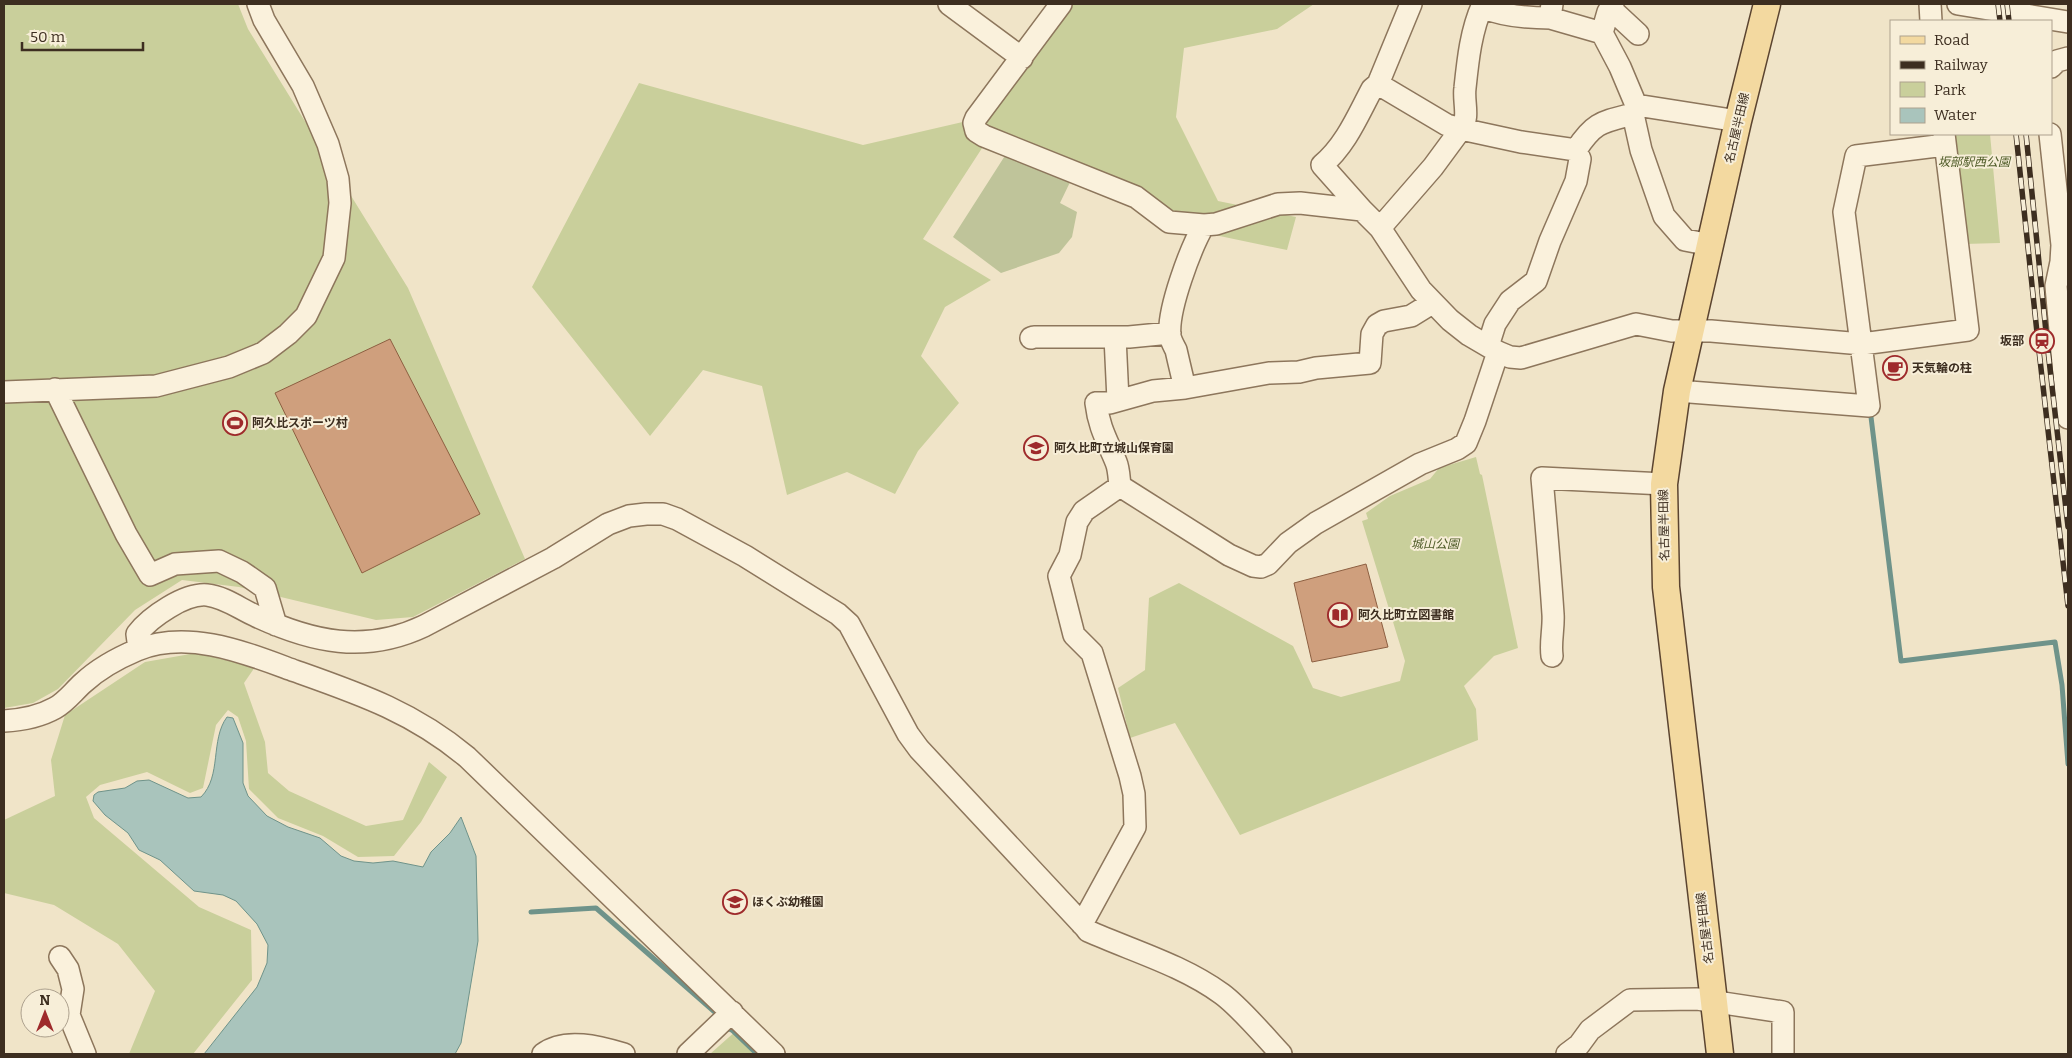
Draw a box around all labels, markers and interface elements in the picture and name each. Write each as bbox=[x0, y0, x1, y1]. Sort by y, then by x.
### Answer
scale bar bbox=[22, 20, 144, 52]
legend bbox=[1890, 20, 2052, 135]
text: 50 m bbox=[30, 28, 66, 46]
text: Road bbox=[1934, 31, 1969, 49]
text: Railway bbox=[1934, 56, 1988, 74]
text: Park bbox=[1934, 81, 1966, 99]
street label: 名古屋半田線 bbox=[1722, 91, 1752, 165]
text: Water bbox=[1934, 106, 1977, 124]
park label: 坂部駅西公園 bbox=[1938, 155, 2012, 169]
station icon: 坂部 bbox=[2029, 328, 2055, 354]
place label: 坂部 bbox=[2000, 334, 2024, 348]
cafe icon: 天気輪の柱 bbox=[1882, 355, 1908, 381]
place label: 天気輪の柱 bbox=[1912, 361, 1972, 375]
sports icon: 阿久比スポーツ村 bbox=[222, 410, 248, 436]
place label: 阿久比スポーツ村 bbox=[252, 416, 348, 430]
school or university icon: 阿久比町立城山保育園 bbox=[1023, 435, 1049, 461]
place label: 阿久比町立城山保育園 bbox=[1054, 441, 1174, 455]
street label: 名古屋半田線 bbox=[1656, 489, 1672, 561]
park label: 城山公園 bbox=[1411, 537, 1461, 551]
library icon: 阿久比町立図書館 bbox=[1327, 602, 1353, 628]
place label: 阿久比町立図書館 bbox=[1358, 608, 1454, 622]
school or university icon: ほくぶ幼稚園 bbox=[722, 889, 748, 915]
street label: 名古屋半田線 bbox=[1694, 891, 1716, 965]
place label: ほくぶ幼稚園 bbox=[752, 895, 824, 909]
north arrow bbox=[20, 988, 70, 1038]
text: N bbox=[40, 992, 51, 1009]

